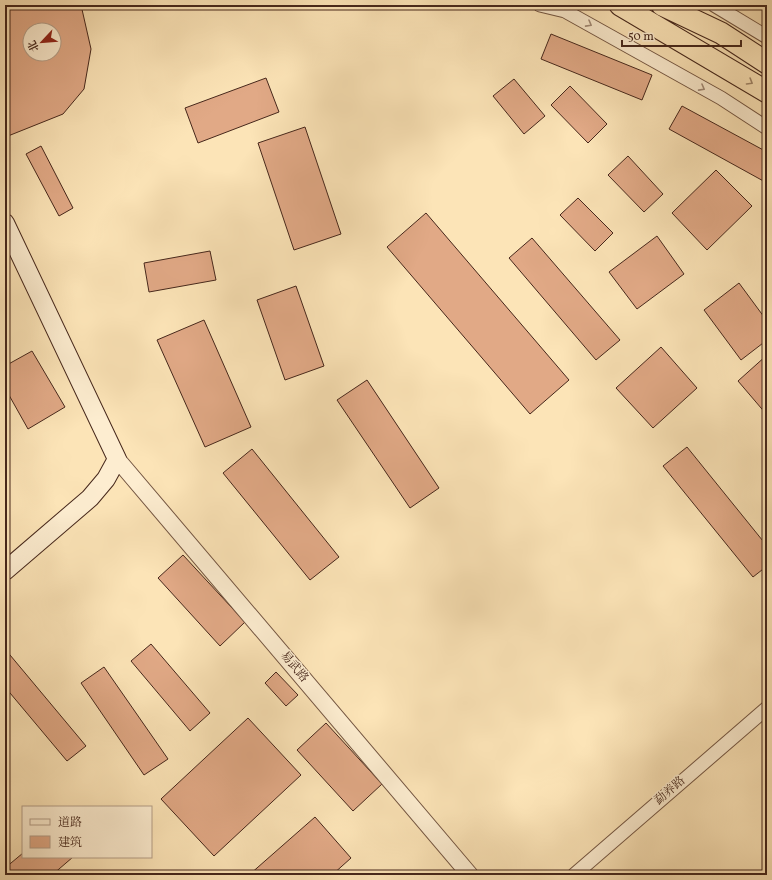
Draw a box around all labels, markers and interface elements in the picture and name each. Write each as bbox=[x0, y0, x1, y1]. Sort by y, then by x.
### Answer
one-way arrow bbox=[585, 20, 592, 27]
north arrow bbox=[22, 22, 62, 62]
scale bar bbox=[622, 22, 741, 48]
text: 50 m bbox=[628, 29, 654, 45]
text: 北 bbox=[25, 37, 44, 54]
one-way arrow bbox=[746, 77, 753, 85]
one-way arrow bbox=[698, 83, 705, 90]
street label: 易武路 bbox=[276, 648, 312, 686]
street label: 勐养路 bbox=[651, 773, 689, 809]
legend bbox=[22, 806, 152, 858]
text: 道路 bbox=[58, 815, 82, 831]
text: 建筑 bbox=[58, 835, 82, 851]

